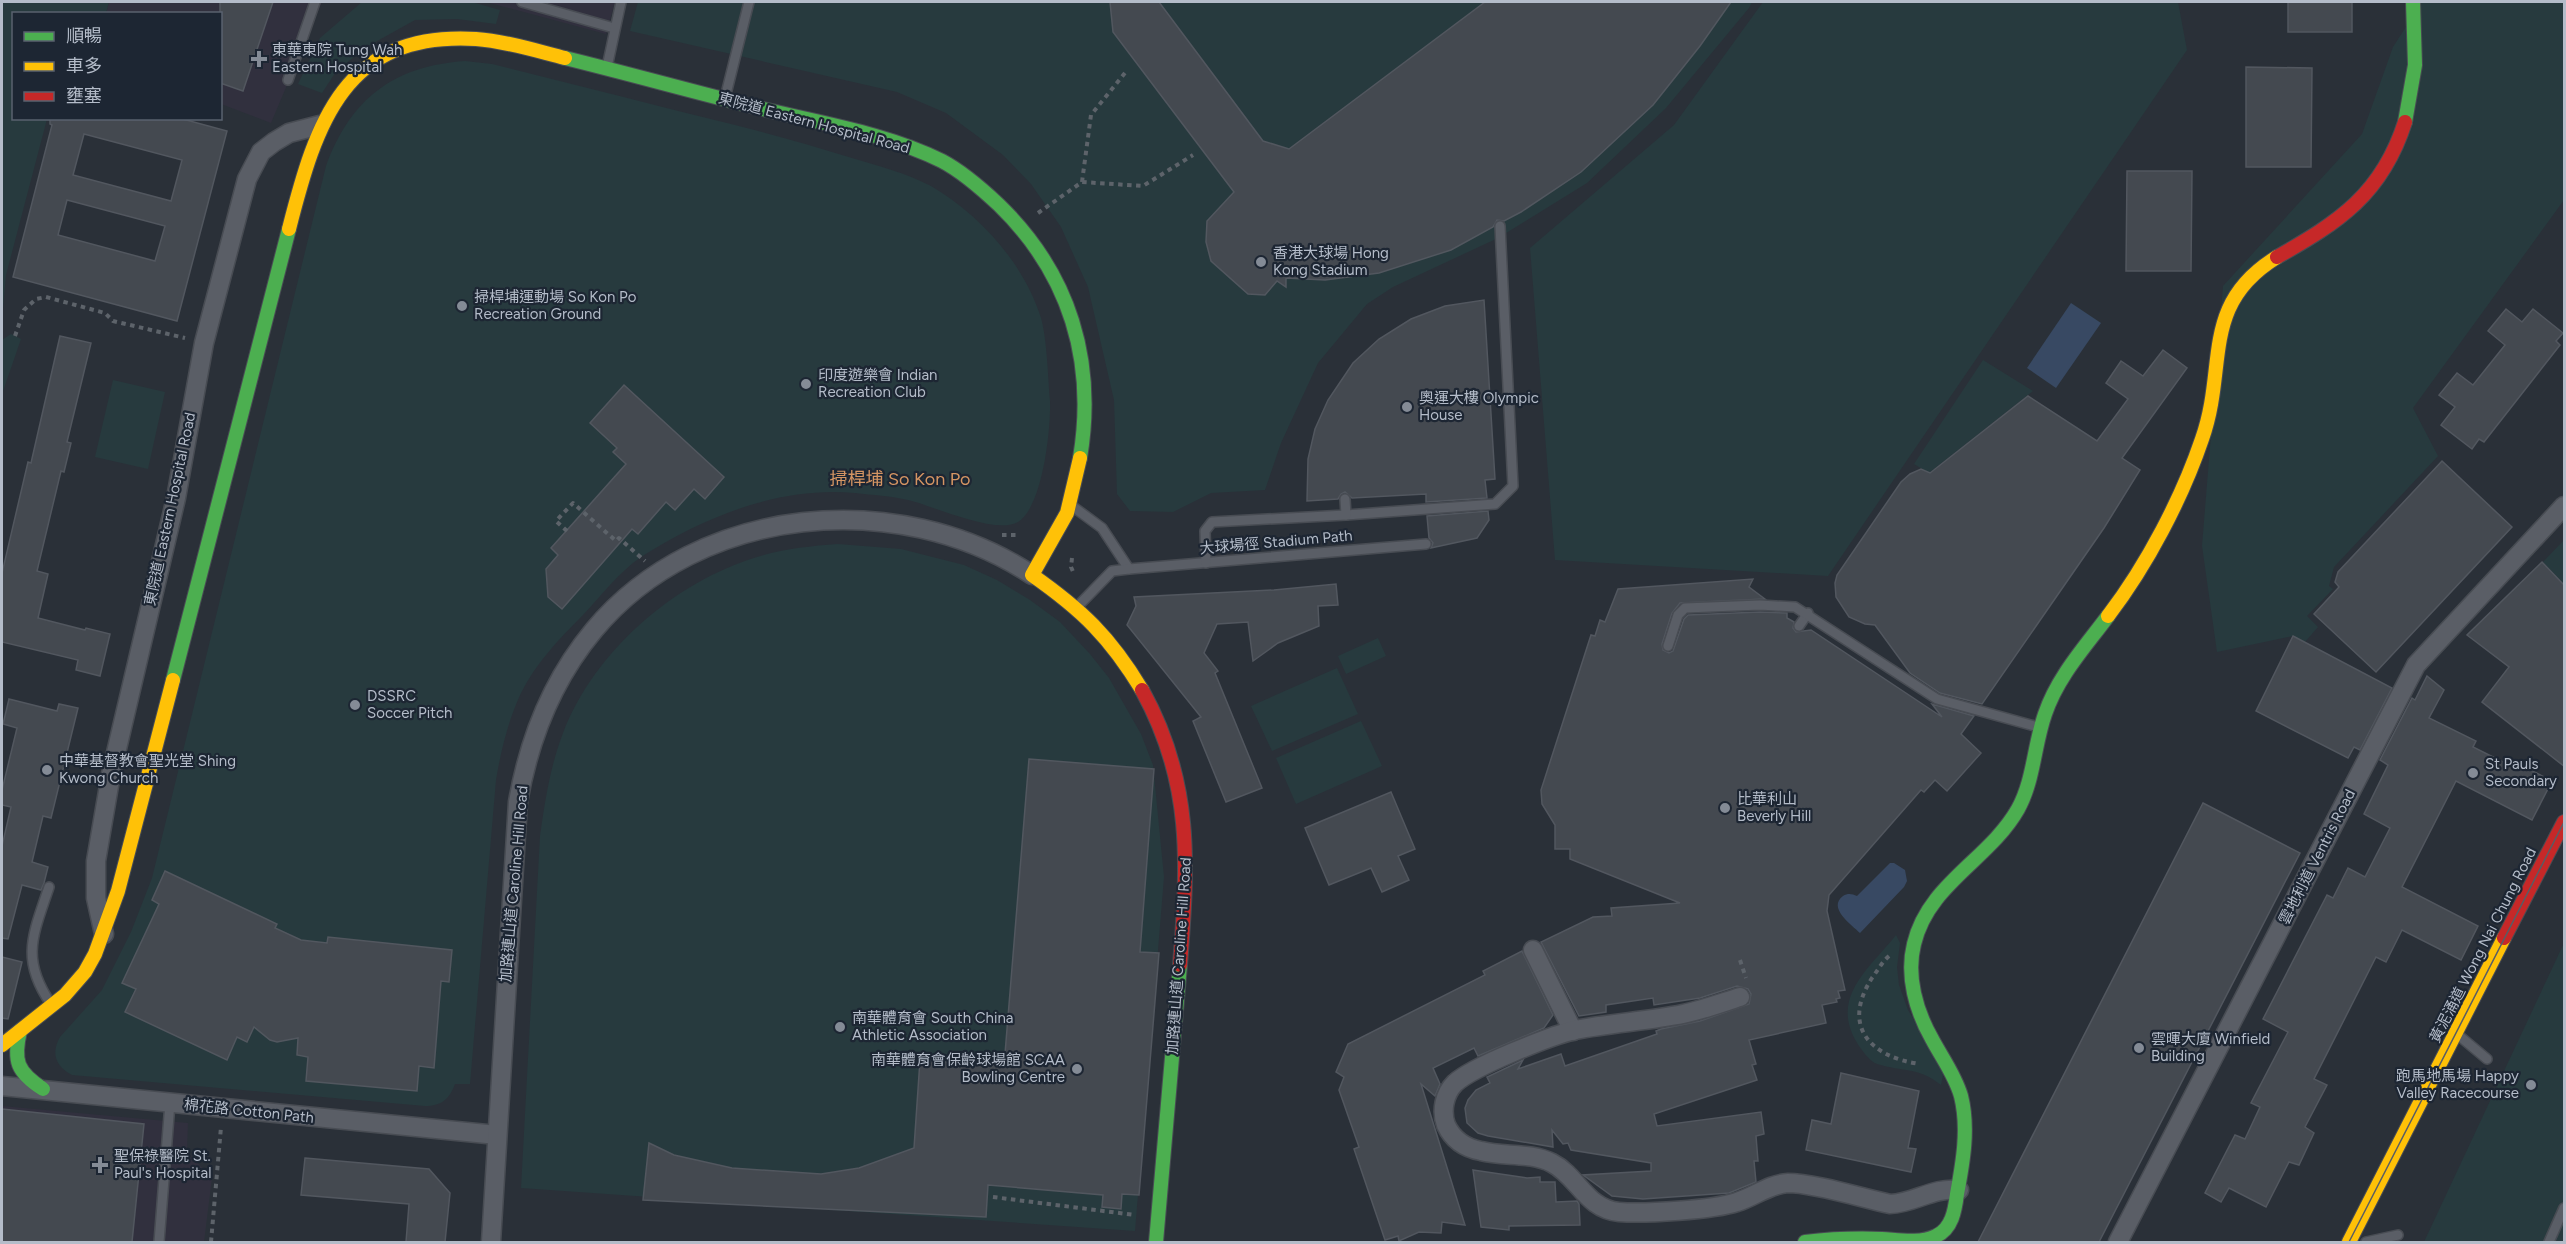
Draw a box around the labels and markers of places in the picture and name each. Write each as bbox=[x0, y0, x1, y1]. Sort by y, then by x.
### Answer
place label: 東華東院 Tung Wah Eastern Hospital bbox=[272, 41, 402, 76]
marker: 東華東院 Tung Wah Eastern Hospital bbox=[250, 50, 268, 68]
place label: 香港大球場 Hong Kong Stadium bbox=[1273, 244, 1389, 279]
marker: 香港大球場 Hong Kong Stadium bbox=[1254, 255, 1268, 269]
place label: 掃桿埔運動場 So Kon Po Recreation Ground bbox=[474, 288, 637, 323]
marker: 掃桿埔運動場 So Kon Po Recreation Ground bbox=[455, 299, 469, 313]
place label: 印度遊樂會 Indian Recreation Club bbox=[818, 366, 937, 401]
marker: 印度遊樂會 Indian Recreation Club bbox=[799, 377, 813, 391]
place label: 奧運大樓 Olympic House bbox=[1419, 389, 1539, 424]
marker: 奧運大樓 Olympic House bbox=[1400, 400, 1414, 414]
place label: DSSRC Soccer Pitch bbox=[367, 687, 452, 722]
marker: DSSRC Soccer Pitch bbox=[348, 698, 362, 712]
place label: 中華基督教會聖光堂 Shing Kwong Church bbox=[59, 752, 236, 787]
place label: St Pauls Secondary bbox=[2485, 755, 2557, 790]
marker: 中華基督教會聖光堂 Shing Kwong Church bbox=[40, 763, 54, 777]
marker: St Pauls Secondary bbox=[2466, 766, 2480, 780]
place label: 比華利山 Beverly Hill bbox=[1737, 790, 1811, 825]
marker: 比華利山 Beverly Hill bbox=[1718, 801, 1732, 815]
place label: 南華體育會 South China Athletic Association bbox=[852, 1009, 1013, 1044]
marker: 南華體育會 South China Athletic Association bbox=[833, 1020, 847, 1034]
place label: 雲暉大廈 Winfield Building bbox=[2151, 1030, 2270, 1065]
marker: 雲暉大廈 Winfield Building bbox=[2132, 1041, 2146, 1055]
place label: 南華體育會保齡球場館 SCAA Bowling Centre bbox=[871, 1051, 1065, 1086]
marker: 南華體育會保齡球場館 SCAA Bowling Centre bbox=[1070, 1062, 1084, 1076]
place label: 跑馬地馬場 Happy Valley Racecourse bbox=[2396, 1067, 2519, 1102]
marker: 跑馬地馬場 Happy Valley Racecourse bbox=[2524, 1078, 2538, 1092]
place label: 聖保祿醫院 St. Paul's Hospital bbox=[114, 1147, 211, 1182]
marker: 聖保祿醫院 St. Paul's Hospital bbox=[91, 1156, 109, 1174]

